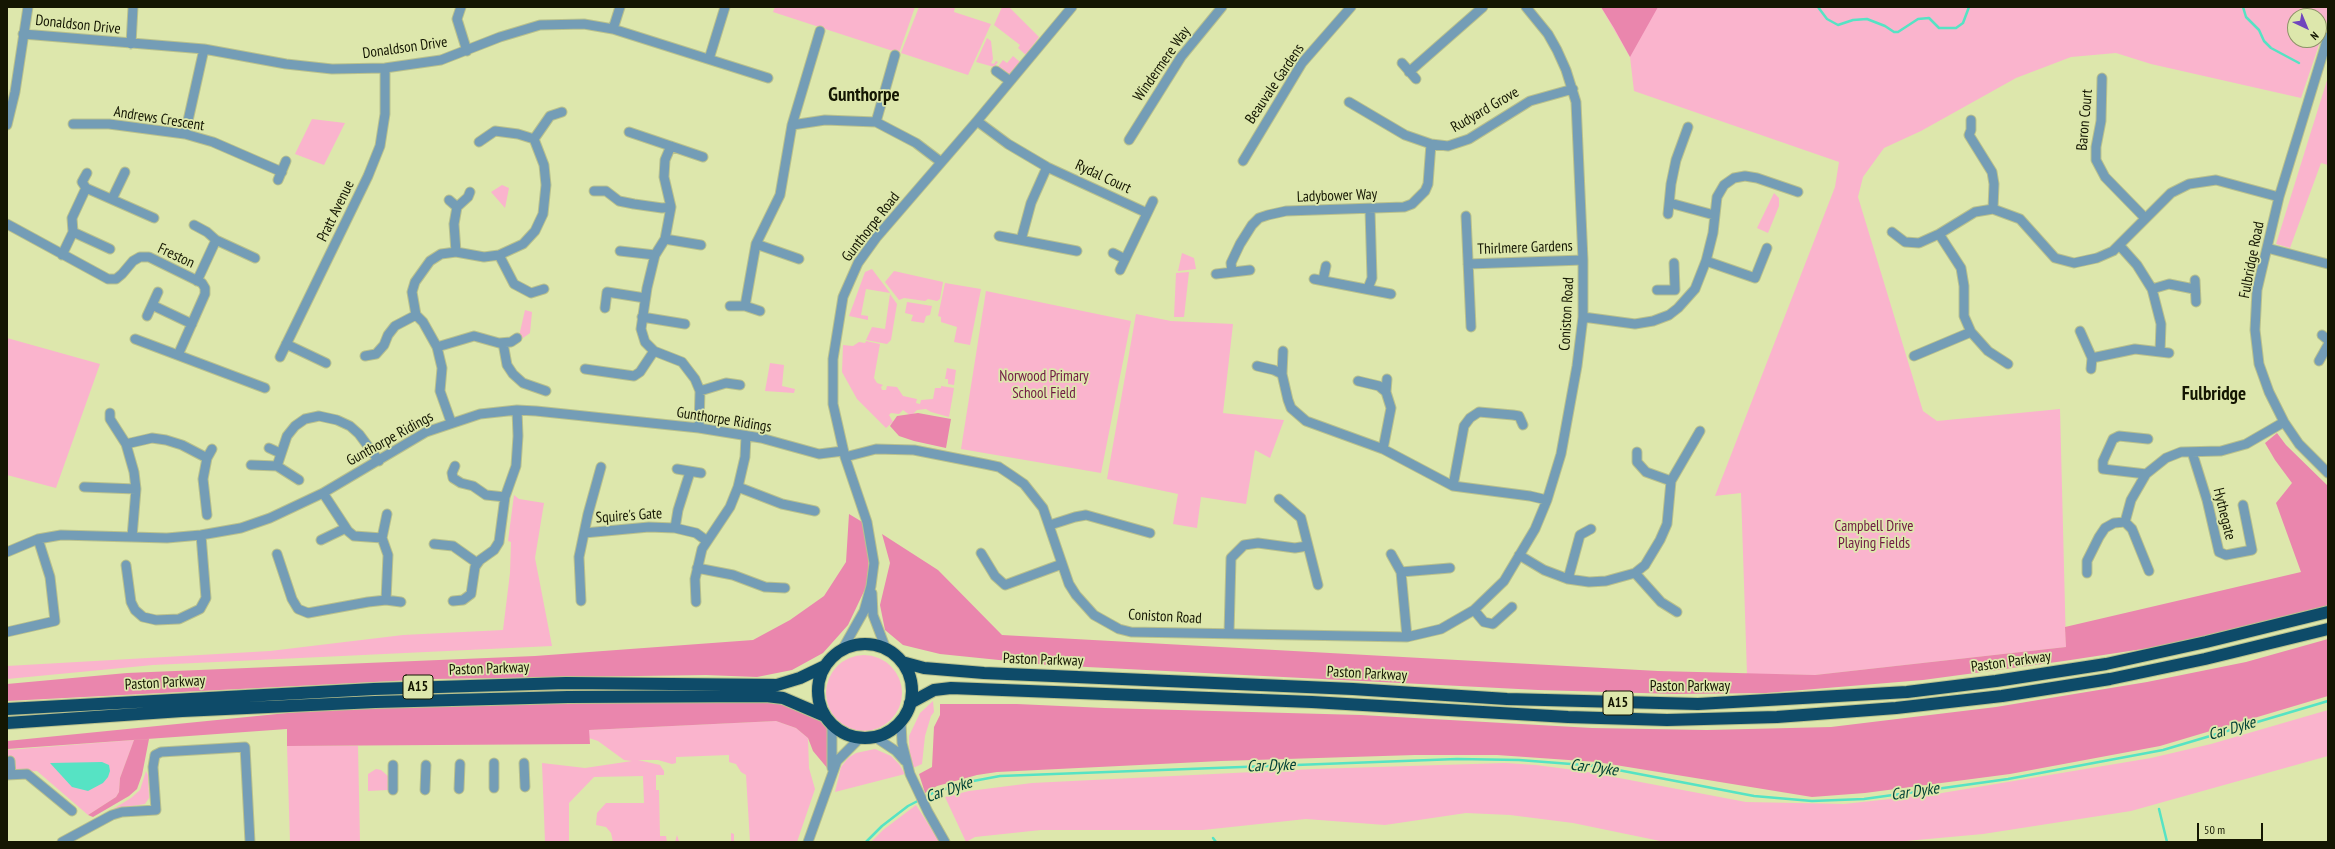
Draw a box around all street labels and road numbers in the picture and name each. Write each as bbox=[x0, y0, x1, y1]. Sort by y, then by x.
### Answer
street label: Donaldson Drive bbox=[35, 12, 121, 38]
street label: Windermere Way bbox=[1130, 23, 1194, 105]
street label: Donaldson Drive bbox=[361, 33, 449, 63]
street label: Beauvale Gardens bbox=[1242, 41, 1308, 127]
street label: Rudyard Grove bbox=[1448, 83, 1522, 137]
street label: Baron Court bbox=[2073, 89, 2097, 151]
street label: Andrews Crescent bbox=[112, 103, 206, 135]
street label: Rydal Court bbox=[1072, 156, 1134, 198]
street label: Pratt Avenue bbox=[313, 177, 359, 245]
street label: Ladybower Way bbox=[1297, 186, 1377, 206]
street label: Gunthorpe Road bbox=[838, 189, 904, 265]
street label: Fulbridge Road bbox=[2236, 220, 2268, 300]
street label: Thirlmere Gardens bbox=[1477, 237, 1573, 259]
street label: Freston bbox=[155, 240, 197, 272]
street label: Coniston Road bbox=[1556, 277, 1578, 351]
street label: Gunthorpe Ridings bbox=[675, 404, 773, 436]
street label: Gunthorpe Ridings bbox=[344, 408, 436, 470]
street label: Hythegate bbox=[2209, 486, 2239, 542]
street label: Squire's Gate bbox=[595, 505, 663, 527]
street label: Coniston Road bbox=[1128, 606, 1202, 628]
street label: Paston Parkway bbox=[1970, 647, 2052, 677]
street label: Paston Parkway bbox=[1002, 650, 1084, 670]
street label: Paston Parkway bbox=[448, 659, 530, 679]
street label: Paston Parkway bbox=[1326, 663, 1408, 685]
street label: Paston Parkway bbox=[124, 672, 206, 694]
road number: A15 bbox=[403, 675, 433, 699]
street label: Paston Parkway bbox=[1650, 678, 1730, 696]
road number: A15 bbox=[1603, 691, 1633, 715]

